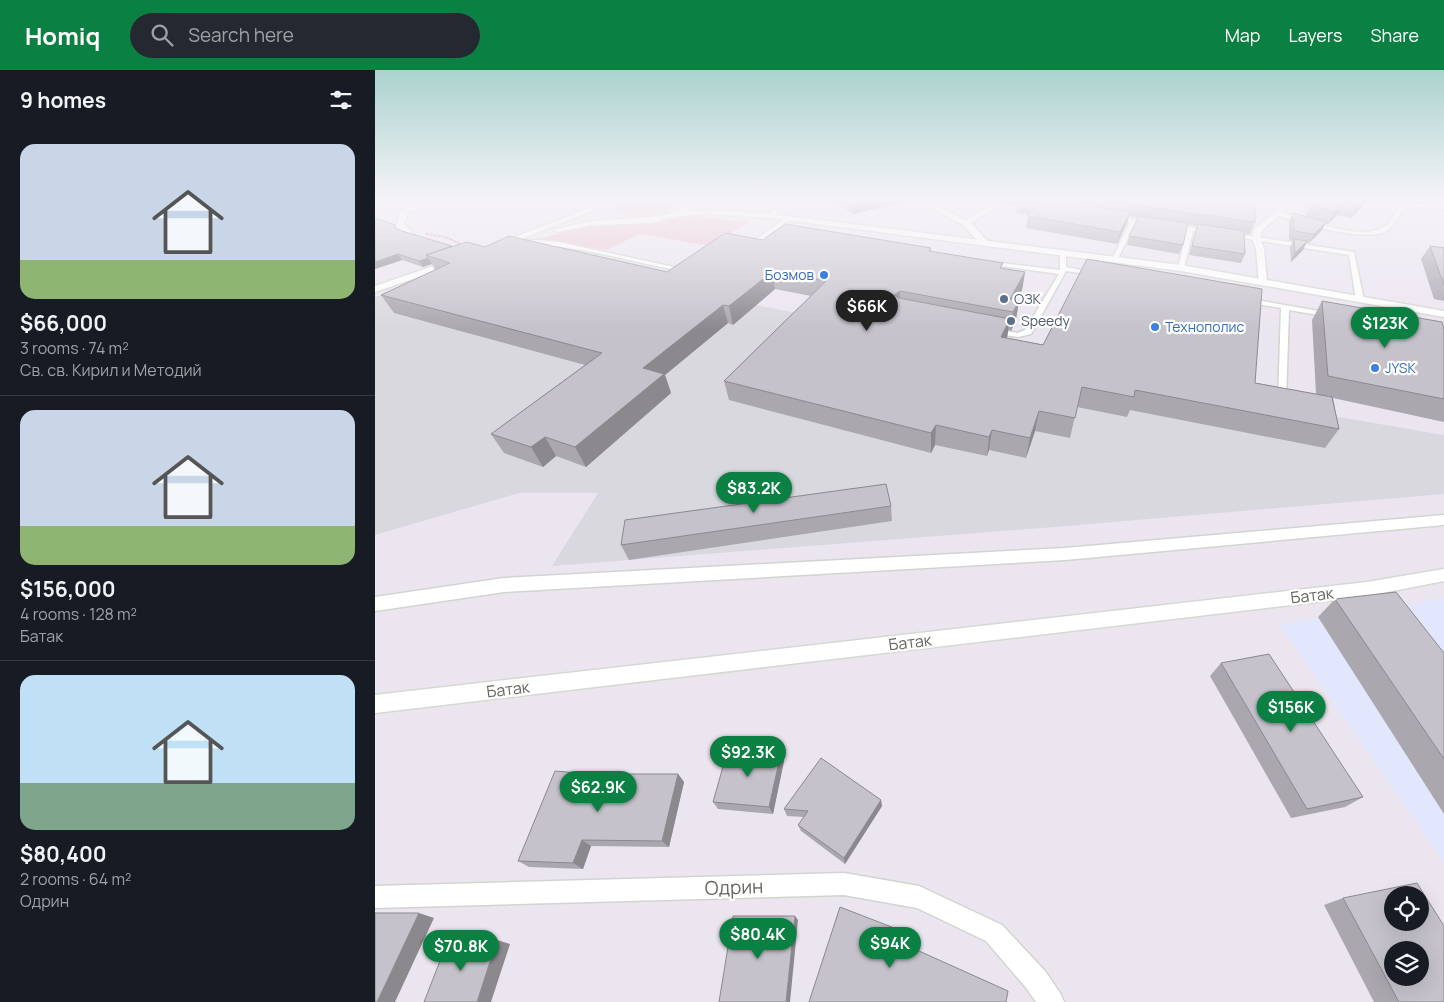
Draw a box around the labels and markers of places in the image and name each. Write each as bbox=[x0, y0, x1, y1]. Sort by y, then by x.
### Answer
place label: Бозмов bbox=[765, 265, 814, 284]
marker: Бозмов bbox=[818, 269, 830, 281]
place label: ОЗК bbox=[1014, 289, 1041, 308]
pin: $66K bbox=[837, 290, 897, 332]
marker: ОЗК bbox=[998, 293, 1010, 305]
pin: $123K bbox=[1350, 306, 1420, 349]
place label: Speedy bbox=[1021, 311, 1071, 330]
marker: Speedy bbox=[1005, 315, 1017, 327]
place label: Технополис bbox=[1165, 317, 1244, 336]
marker: Технополис bbox=[1149, 321, 1161, 333]
place label: JYSK bbox=[1385, 358, 1416, 377]
marker: JYSK bbox=[1369, 362, 1381, 374]
pin: $83.2K bbox=[713, 472, 795, 514]
pin: $156K bbox=[1256, 690, 1326, 733]
pin: $92.3K bbox=[707, 736, 789, 778]
pin: $62.9K bbox=[557, 770, 639, 813]
pin: $80.4K bbox=[717, 918, 799, 960]
pin: $94K bbox=[860, 926, 920, 969]
pin: $70.8K bbox=[420, 930, 502, 972]

